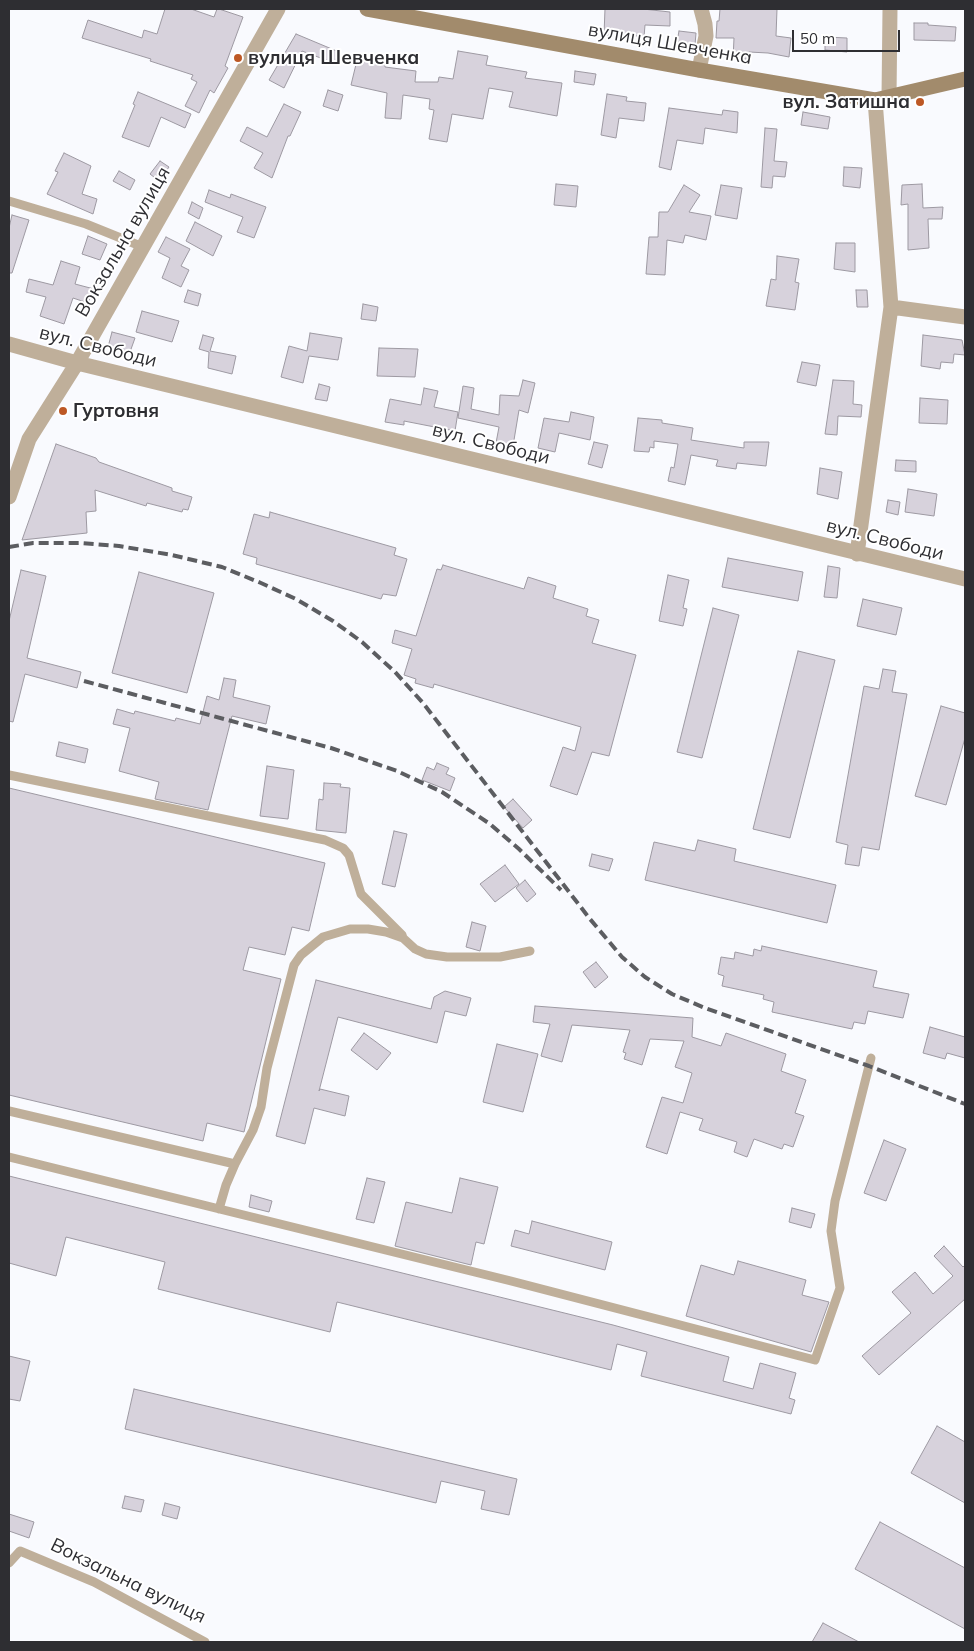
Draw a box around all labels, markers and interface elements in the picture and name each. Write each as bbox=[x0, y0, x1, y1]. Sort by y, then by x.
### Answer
street label: вулиця Шевченка bbox=[586, 18, 754, 70]
scale bar bbox=[794, 20, 902, 52]
text: 50 m bbox=[800, 29, 835, 48]
place label: вулиця Шевченка bbox=[248, 47, 419, 69]
marker: вулиця Шевченка bbox=[232, 52, 244, 64]
place label: вул. Затишна bbox=[782, 91, 910, 113]
marker: вул. Затишна bbox=[914, 96, 926, 108]
street label: Вокзальна вулиця bbox=[71, 163, 175, 321]
street label: вул. Свободи bbox=[37, 321, 159, 373]
place label: Гуртовня bbox=[73, 400, 159, 422]
marker: Гуртовня bbox=[57, 405, 69, 417]
street label: вул. Свободи bbox=[430, 418, 552, 470]
street label: вул. Свободи bbox=[824, 514, 946, 566]
street label: Вокзальна вулиця bbox=[47, 1534, 209, 1628]

